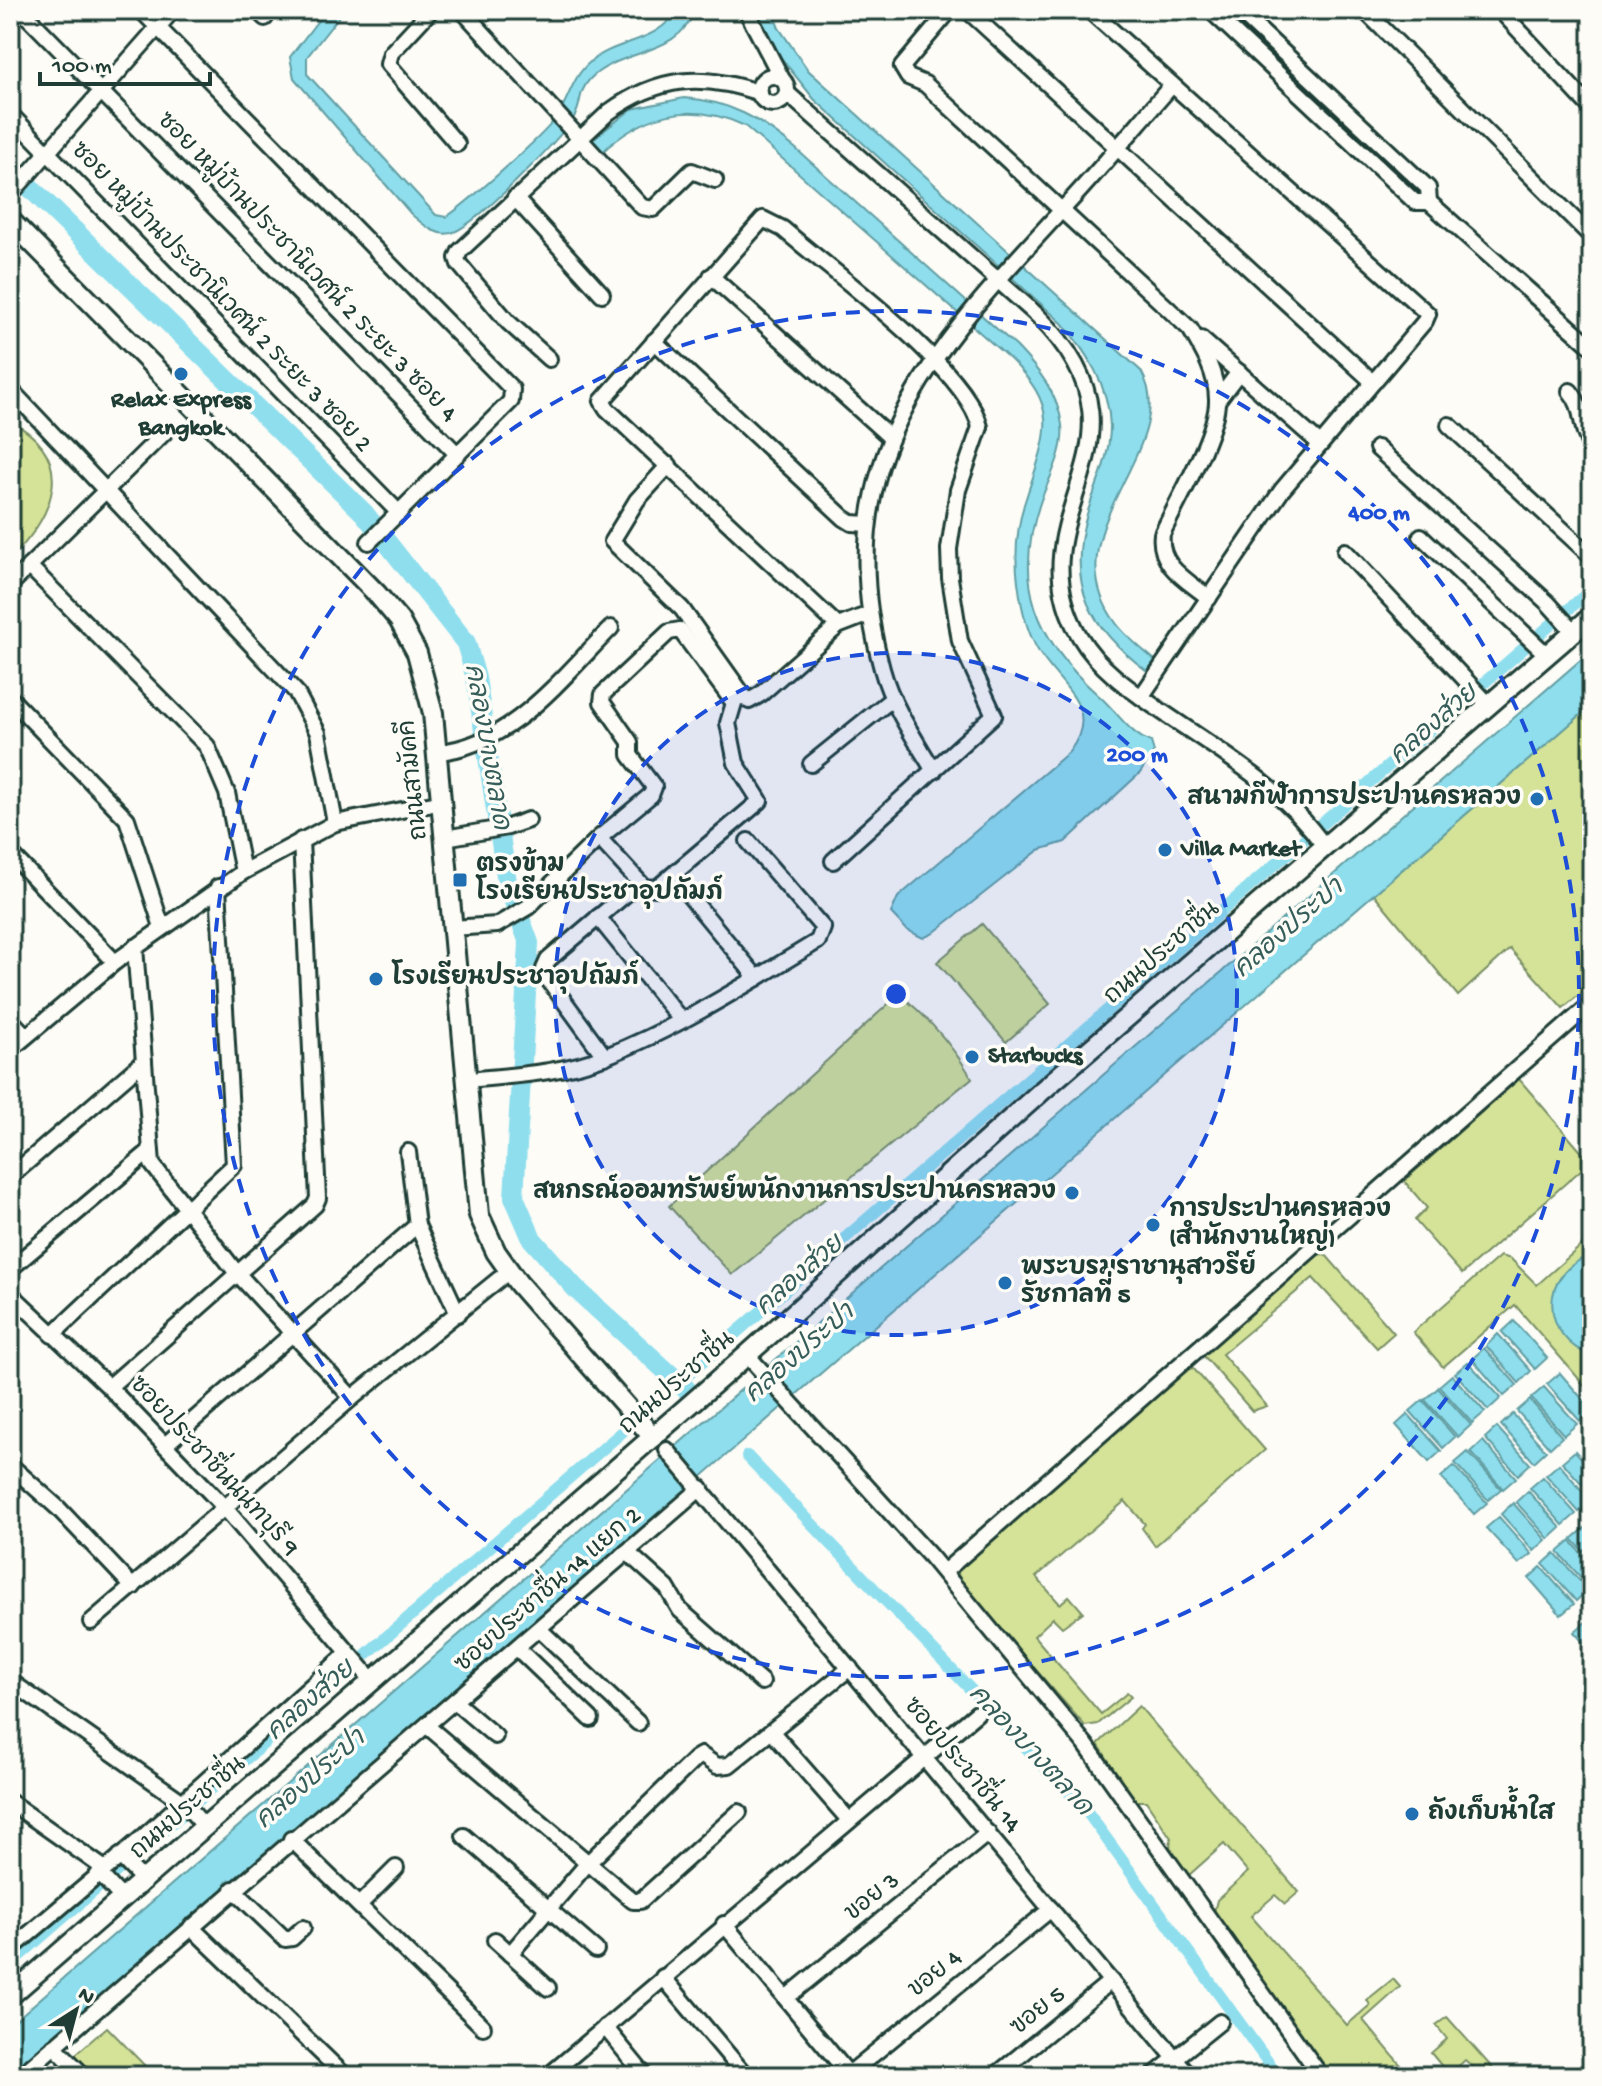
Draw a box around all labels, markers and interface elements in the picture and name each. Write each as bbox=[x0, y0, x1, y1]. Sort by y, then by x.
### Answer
scale bar bbox=[40, 36, 210, 86]
text: 100 m bbox=[51, 53, 112, 82]
street label: ซอย หมู่บ้านประชานิเวศน์ 2 ระยะ 3 ซอย 4 bbox=[150, 104, 466, 429]
street label: ซอย หมู่บ้านประชานิเวศน์ 2 ระยะ 3 ซอย 2 bbox=[64, 133, 380, 459]
marker: Relax Express Bangkok bbox=[172, 365, 190, 383]
place label: Relax Express Bangkok bbox=[110, 387, 252, 444]
text: 400 m bbox=[1347, 500, 1410, 529]
water label: คลองบางตลาด bbox=[455, 662, 515, 833]
water label: คลองส่วย bbox=[1381, 674, 1487, 773]
street label: ถนนสามัคคี bbox=[390, 718, 436, 842]
text: 200 m bbox=[1106, 742, 1168, 771]
place label: สนามกีฬาการประปานครหลวง bbox=[1188, 780, 1521, 814]
marker: สนามกีฬาการประปานครหลวง bbox=[1528, 790, 1546, 808]
place label: Villa Market bbox=[1180, 836, 1303, 865]
marker: Villa Market bbox=[1156, 841, 1174, 859]
place label: ตรงข้าม โรงเรียนประชาอุปถัมภ์ bbox=[475, 846, 723, 909]
water label: คลองประปา bbox=[1226, 870, 1353, 986]
marker: ตรงข้าม โรงเรียนประชาอุปถัมภ์ bbox=[451, 871, 469, 889]
street label: ถนนประชาชื่น bbox=[1092, 888, 1227, 1012]
place label: โรงเรียนประชาอุปถัมภ์ bbox=[391, 959, 639, 994]
marker: โรงเรียนประชาอุปถัมภ์ bbox=[367, 970, 385, 988]
centre of rings bbox=[882, 980, 910, 1008]
place label: Starbucks bbox=[988, 1043, 1084, 1072]
marker: Starbucks bbox=[963, 1048, 981, 1066]
place label: สหกรณ์ออมทรัพย์พนักงานการประปานครหลวง bbox=[533, 1173, 1056, 1208]
marker: สหกรณ์ออมทรัพย์พนักงานการประปานครหลวง bbox=[1063, 1184, 1081, 1202]
place label: การประปานครหลวง (สำนักงานใหญ่) bbox=[1169, 1193, 1391, 1254]
marker: การประปานครหลวง (สำนักงานใหญ่) bbox=[1144, 1216, 1162, 1234]
water label: คลองส่วย bbox=[747, 1225, 853, 1324]
place label: พระบรมราชานุสาวรีย์ รัชกาลที่ 5 bbox=[1021, 1249, 1256, 1312]
marker: พระบรมราชานุสาวรีย์ รัชกาลที่ 5 bbox=[996, 1274, 1014, 1292]
water label: คลองประปา bbox=[737, 1295, 864, 1411]
street label: ถนนประชาชื่น bbox=[607, 1318, 742, 1442]
street label: ซอยประชาชื่นนนทบุรี 9 bbox=[122, 1364, 312, 1563]
street label: ซอยประชาชื่น 14 แยก 2 bbox=[443, 1494, 648, 1680]
water label: คลองส่วย bbox=[258, 1650, 364, 1749]
water label: คลองบางตลาด bbox=[960, 1680, 1098, 1825]
street label: ซอยประชาชื่น 14 bbox=[896, 1685, 1035, 1840]
water label: คลองประปา bbox=[248, 1721, 375, 1837]
street label: ถนนประชาชื่น bbox=[118, 1743, 253, 1867]
place label: ถังเก็บน้ำใส bbox=[1428, 1785, 1555, 1829]
marker: ถังเก็บน้ำใส bbox=[1403, 1805, 1421, 1823]
street label: ขอย 3 bbox=[840, 1867, 906, 1929]
street label: ขอย 4 bbox=[903, 1944, 969, 2005]
north arrow bbox=[36, 1970, 116, 2050]
street label: ฃอย 5 bbox=[1006, 1981, 1072, 2043]
text: N bbox=[72, 1982, 99, 2012]

